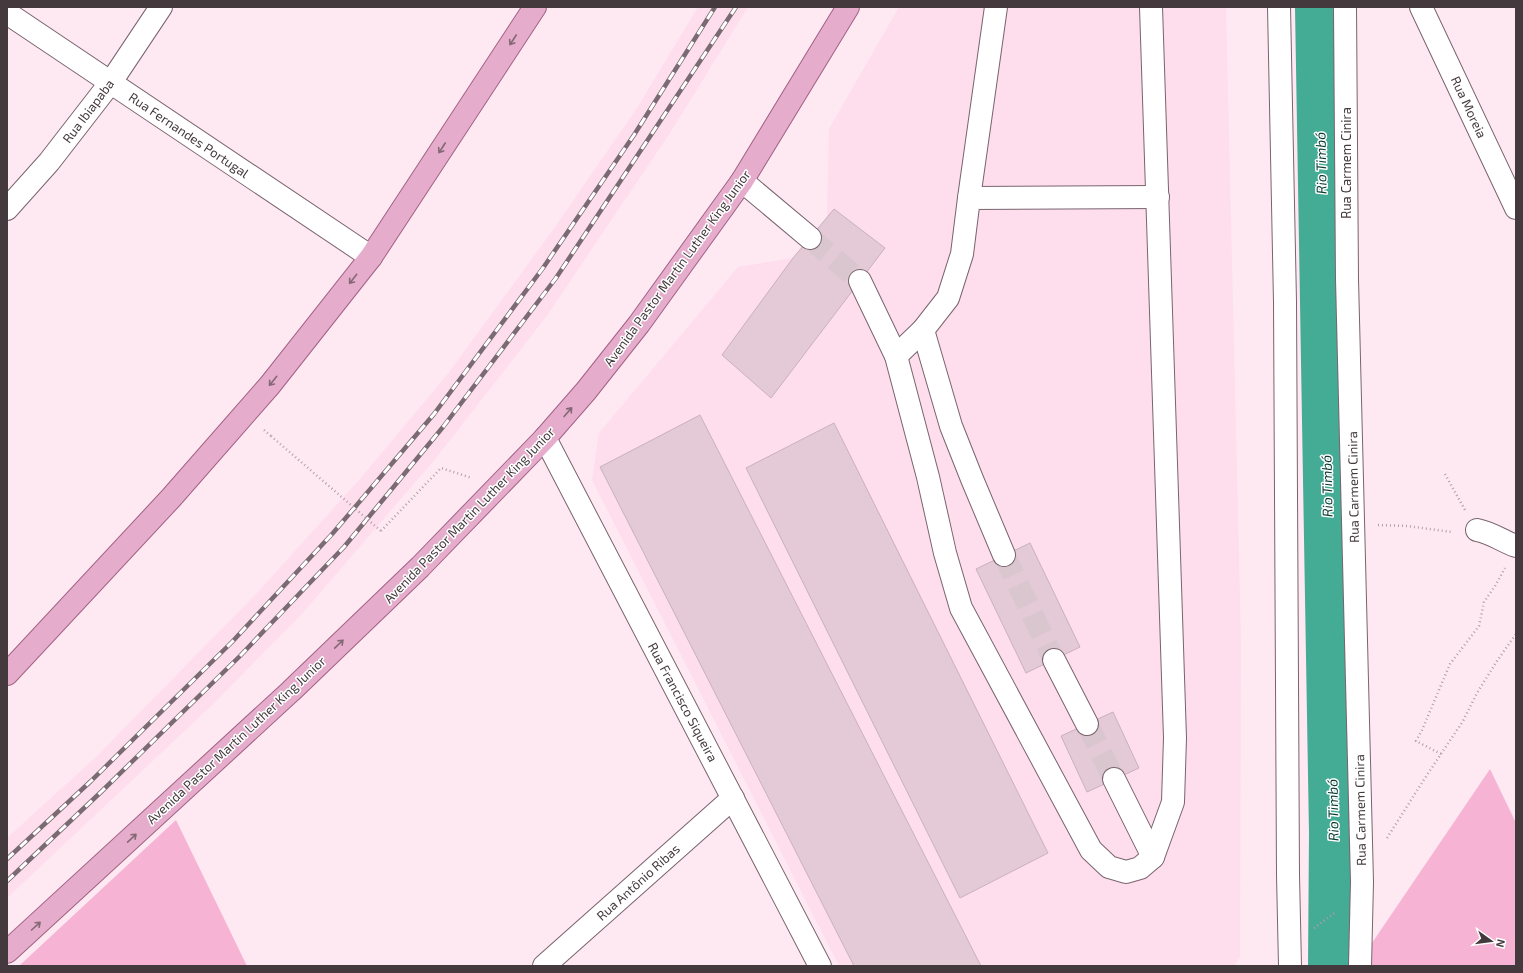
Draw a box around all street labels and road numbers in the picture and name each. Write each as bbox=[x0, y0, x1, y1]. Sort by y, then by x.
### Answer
street label: Rua Moreia bbox=[1448, 73, 1490, 141]
street label: Rua Ibiapaba bbox=[59, 76, 117, 146]
street label: Rua Fernandes Portugal bbox=[126, 89, 252, 181]
street label: Rua Carmem Cinira bbox=[1338, 107, 1354, 219]
street label: Avenida Pastor Martin Luther King Junior bbox=[600, 167, 754, 369]
street label: Avenida Pastor Martin Luther King Junior bbox=[380, 424, 558, 606]
street label: Rua Carmem Cinira bbox=[1344, 431, 1362, 543]
street label: Rua Francisco Siqueira bbox=[645, 640, 721, 764]
street label: Avenida Pastor Martin Luther King Junior bbox=[143, 653, 329, 827]
street label: Rua Carmem Cinira bbox=[1351, 754, 1369, 866]
street label: Rua Antônio Ribas bbox=[593, 840, 683, 924]

